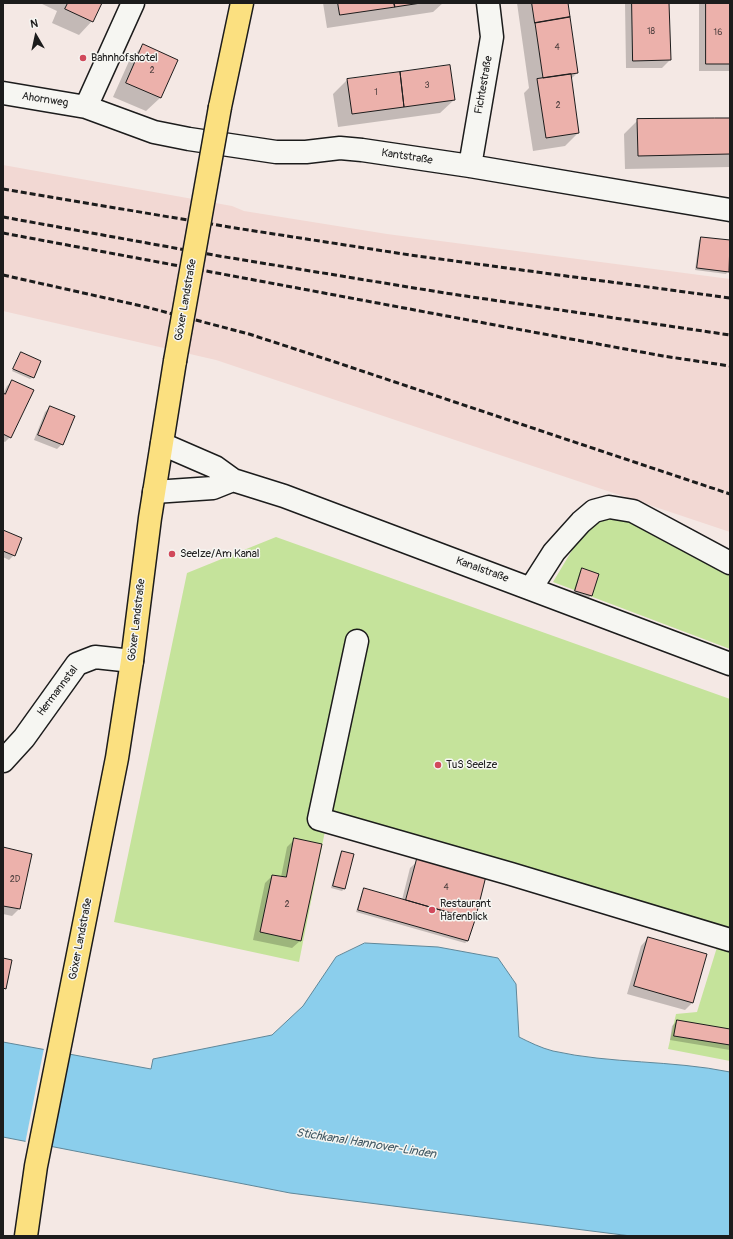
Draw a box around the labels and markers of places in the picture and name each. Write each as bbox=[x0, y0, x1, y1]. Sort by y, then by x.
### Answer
place label: Bahnhofshotel bbox=[91, 51, 158, 65]
marker: Bahnhofshotel bbox=[78, 53, 88, 63]
place label: Seelze/Am Kanal bbox=[180, 547, 259, 561]
marker: Seelze/Am Kanal bbox=[167, 549, 177, 559]
place label: TuS Seelze bbox=[446, 758, 497, 772]
marker: TuS Seelze bbox=[433, 760, 443, 770]
place label: Restaurant Hafenblick bbox=[440, 897, 491, 923]
marker: Restaurant Hafenblick bbox=[427, 905, 437, 915]

